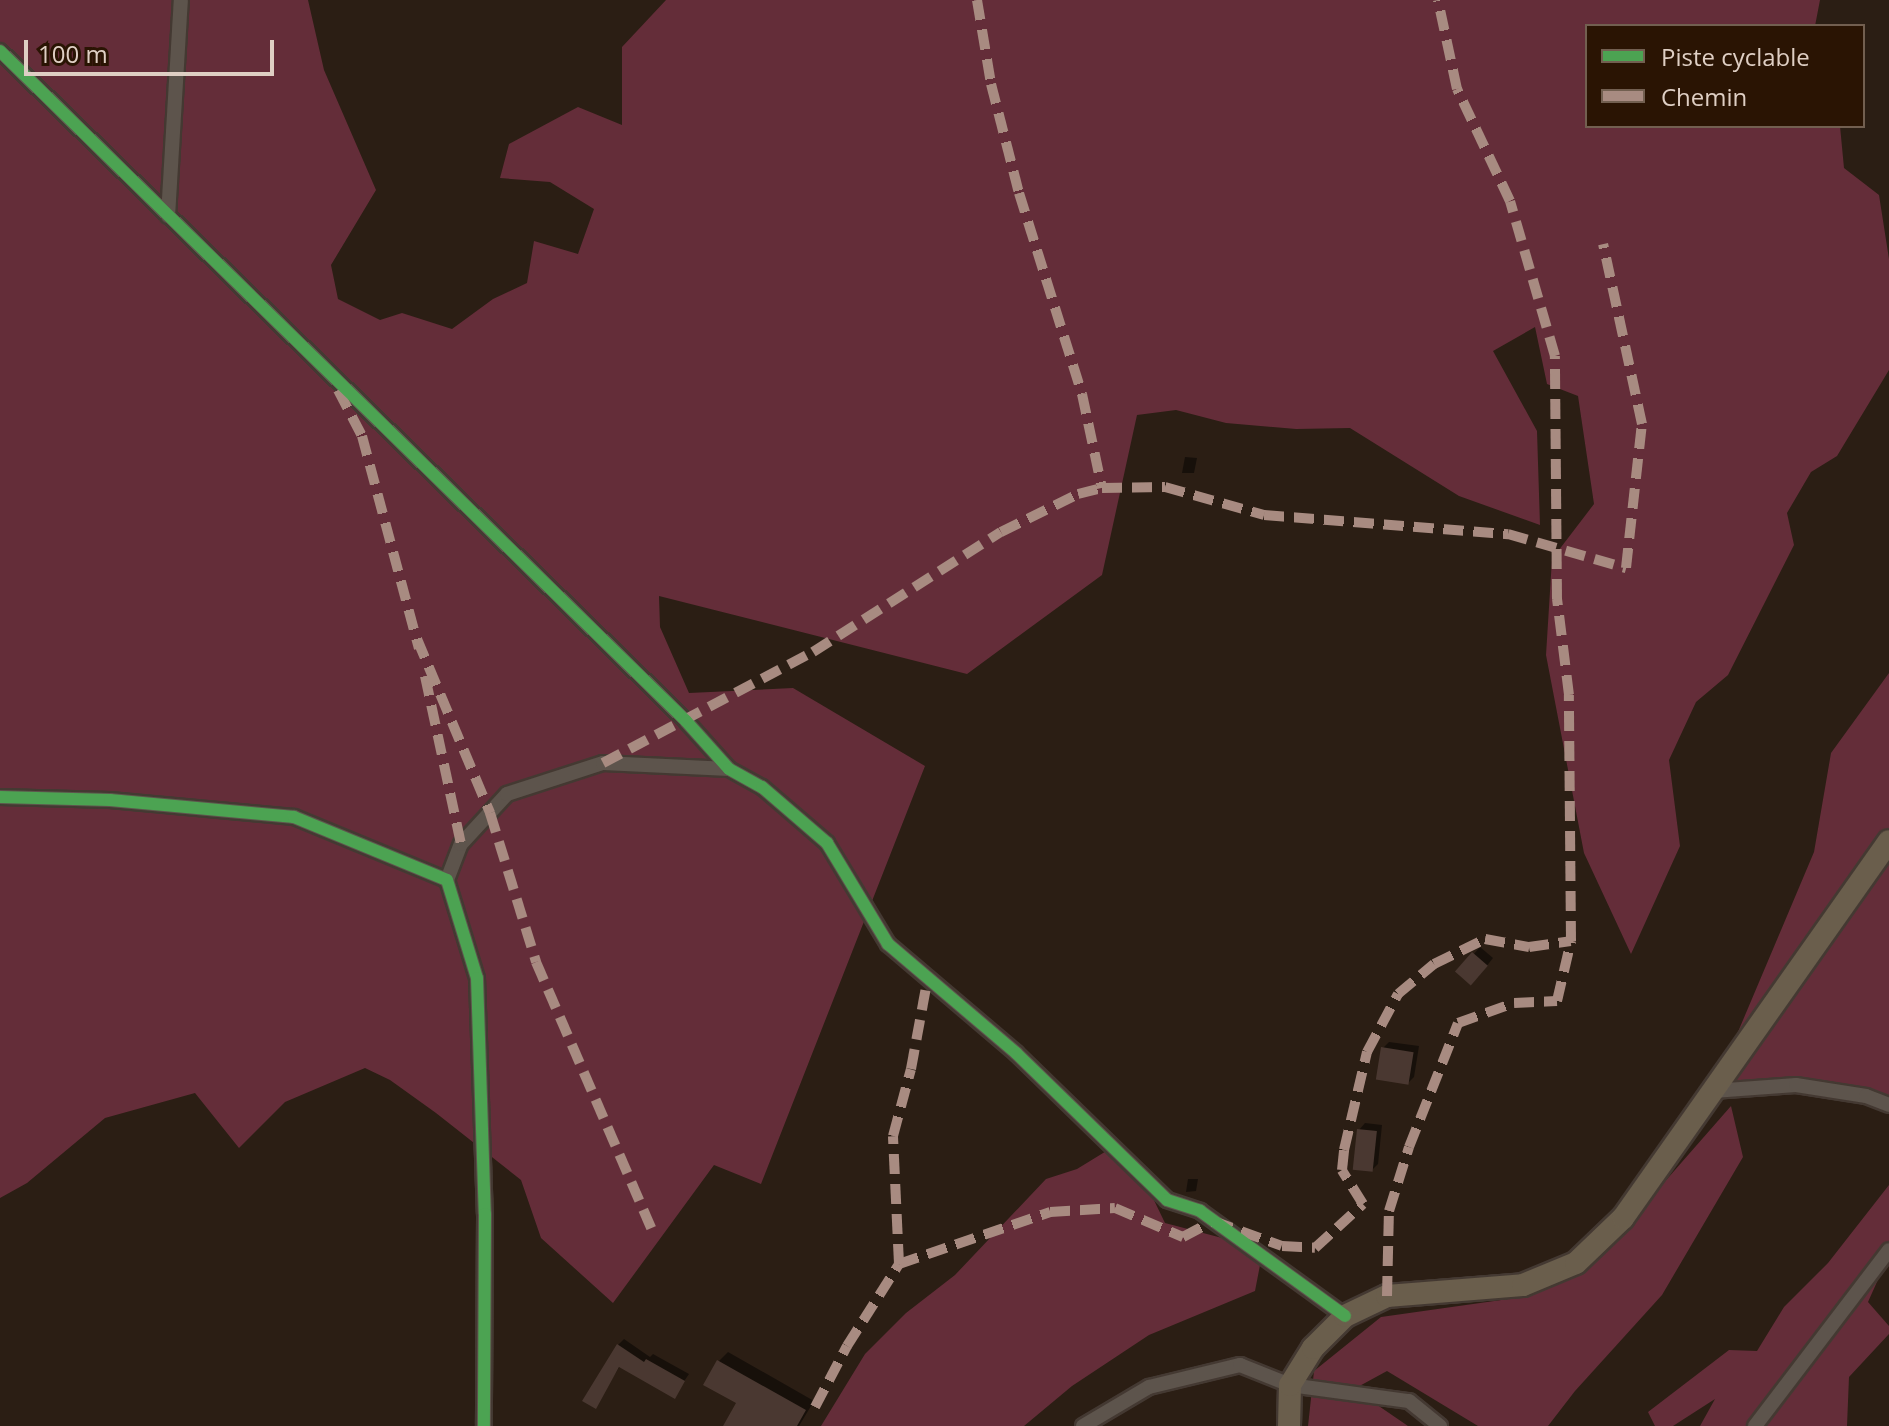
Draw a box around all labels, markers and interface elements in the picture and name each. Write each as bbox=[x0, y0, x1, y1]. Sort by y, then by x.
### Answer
scale bar bbox=[28, 24, 278, 74]
legend bbox=[1585, 24, 1865, 128]
text: 100 m bbox=[38, 37, 108, 70]
text: Piste cyclable bbox=[1661, 40, 1810, 73]
text: Chemin bbox=[1661, 80, 1747, 113]

